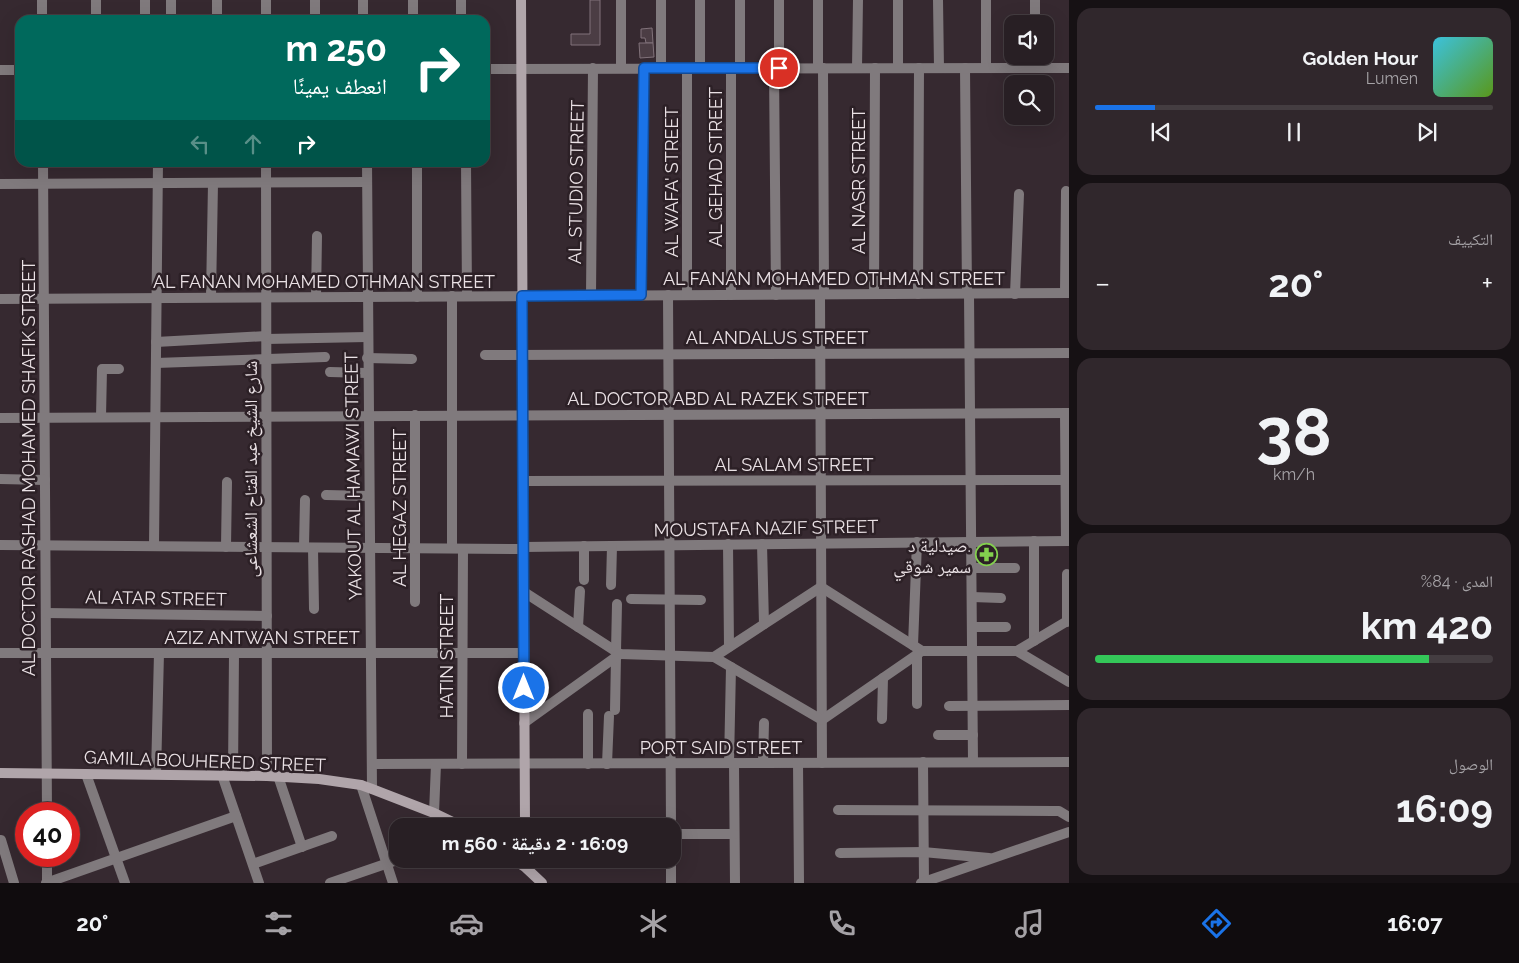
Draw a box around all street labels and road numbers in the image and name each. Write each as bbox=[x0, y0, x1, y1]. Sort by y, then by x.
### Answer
street label: AL GEHAD STREET bbox=[705, 87, 726, 247]
street label: AL STUDIO STREET bbox=[564, 100, 588, 264]
street label: AL WAFA' STREET bbox=[661, 107, 682, 257]
street label: AL NASR STREET bbox=[848, 108, 869, 254]
street label: AL DOCTOR RASHAD MOHAMED SHAFIK STREET bbox=[18, 260, 39, 676]
street label: AL FANAN MOHAMED OTHMAN STREET bbox=[663, 268, 1005, 289]
street label: AL FANAN MOHAMED OTHMAN STREET bbox=[153, 271, 495, 292]
street label: AL ANDALUS STREET bbox=[686, 327, 868, 348]
street label: YAKOUT AL HAMAWI STREET bbox=[340, 352, 366, 600]
street label: شارع الشيخ عبد الفتاح الشعشاعى bbox=[240, 361, 263, 577]
street label: AL DOCTOR ABD AL RAZEK STREET bbox=[567, 388, 869, 409]
street label: AL HEGAZ STREET bbox=[389, 429, 410, 587]
street label: AL SALAM STREET bbox=[714, 454, 874, 475]
street label: MOUSTAFA NAZIF STREET bbox=[654, 516, 878, 540]
street label: AL ATAR STREET bbox=[85, 586, 227, 610]
street label: HATIN STREET bbox=[436, 594, 457, 718]
street label: AZIZ ANTWAN STREET bbox=[164, 627, 360, 648]
street label: PORT SAID STREET bbox=[640, 737, 802, 758]
street label: GAMILA BOUHERED STREET bbox=[84, 746, 326, 776]

